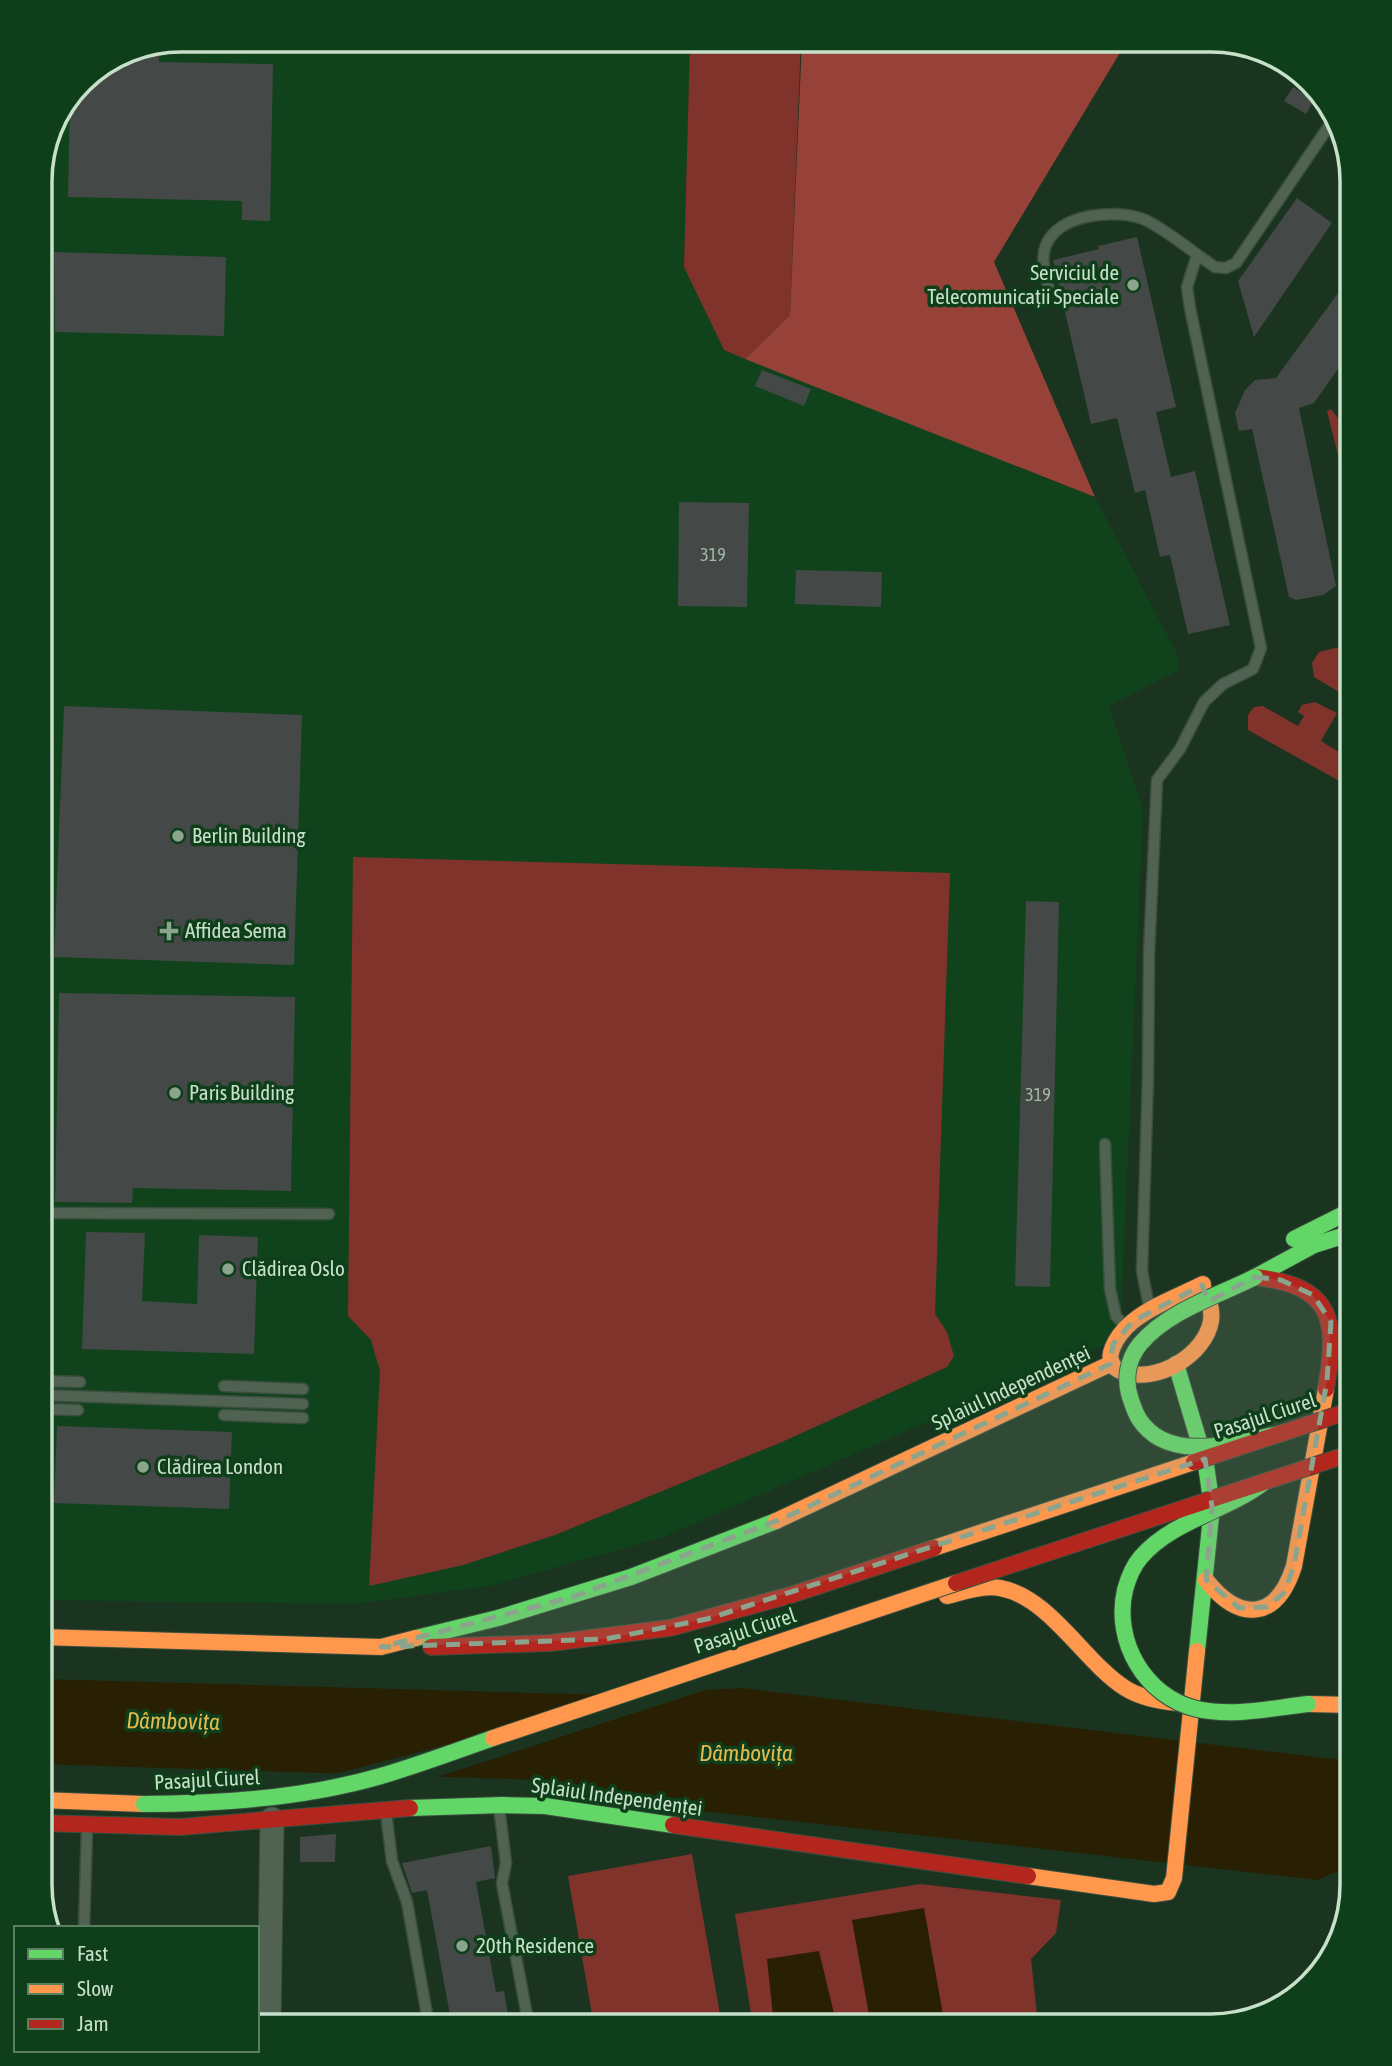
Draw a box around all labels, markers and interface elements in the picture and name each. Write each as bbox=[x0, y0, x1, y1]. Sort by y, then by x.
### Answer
place label: Serviciul de Telecomunicații Speciale bbox=[927, 260, 1119, 308]
marker: Serviciul de Telecomunicații Speciale bbox=[1125, 277, 1141, 293]
house number: 319 bbox=[700, 544, 726, 565]
place label: Berlin Building bbox=[192, 823, 305, 847]
marker: Berlin Building bbox=[170, 828, 186, 844]
place label: Affidea Sema bbox=[185, 918, 287, 942]
marker: Affidea Sema bbox=[159, 921, 179, 941]
place label: Paris Building bbox=[189, 1080, 294, 1104]
house number: 319 bbox=[1025, 1084, 1051, 1105]
marker: Paris Building bbox=[167, 1085, 183, 1101]
place label: Clădirea Oslo bbox=[242, 1256, 345, 1280]
marker: Clădirea Oslo bbox=[220, 1261, 236, 1277]
street label: Splaiul Independenței bbox=[928, 1340, 1094, 1434]
street label: Pasajul Ciurel bbox=[1211, 1387, 1319, 1443]
place label: Clădirea London bbox=[157, 1454, 283, 1478]
marker: Clădirea London bbox=[135, 1459, 151, 1475]
street label: Pasajul Ciurel bbox=[691, 1602, 799, 1658]
water label: Dâmbovița bbox=[126, 1707, 220, 1735]
water label: Dâmbovița bbox=[699, 1740, 793, 1766]
street label: Pasajul Ciurel bbox=[153, 1764, 261, 1794]
street label: Splaiul Independenței bbox=[530, 1772, 704, 1820]
legend bbox=[14, 1926, 259, 2052]
place label: 20th Residence bbox=[476, 1933, 594, 1957]
marker: 20th Residence bbox=[454, 1938, 470, 1954]
text: Fast bbox=[77, 1941, 108, 1965]
text: Slow bbox=[77, 1976, 114, 2000]
text: Jam bbox=[77, 2011, 109, 2035]

